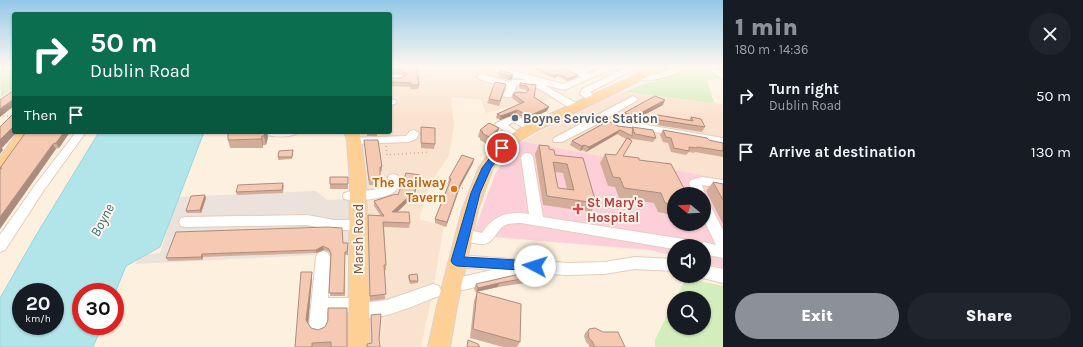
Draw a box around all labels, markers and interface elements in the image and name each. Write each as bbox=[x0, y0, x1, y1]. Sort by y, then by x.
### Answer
text: 1 min bbox=[735, 13, 798, 41]
button: close bbox=[1029, 13, 1071, 55]
text: 50 m bbox=[90, 26, 158, 59]
icon: right bbox=[24, 28, 76, 80]
text: 180 m · 14:36 bbox=[735, 42, 808, 57]
text: Dublin Road bbox=[90, 60, 190, 82]
text: Turn right bbox=[769, 80, 839, 98]
icon: right bbox=[735, 85, 757, 107]
text: 50 m bbox=[1036, 87, 1071, 105]
text: Dublin Road bbox=[769, 98, 842, 113]
icon: arrive bbox=[65, 104, 87, 126]
text: Then bbox=[24, 106, 57, 124]
place label: Boyne Service Station bbox=[523, 111, 658, 126]
marker: Boyne Service Station bbox=[510, 113, 520, 123]
pin bbox=[485, 131, 519, 165]
icon: arrive bbox=[491, 137, 513, 159]
icon: arrive bbox=[735, 141, 757, 163]
text: Arrive at destination bbox=[769, 143, 916, 161]
text: 130 m bbox=[1031, 143, 1071, 161]
place label: The Railway Tavern bbox=[373, 175, 446, 205]
marker: The Railway Tavern bbox=[449, 184, 459, 194]
north arrow bbox=[667, 187, 711, 231]
map controls bbox=[667, 187, 711, 335]
place label: St Mary's Hospital bbox=[587, 195, 644, 225]
water label: Boyne bbox=[87, 200, 118, 240]
marker: St Mary's Hospital bbox=[572, 203, 584, 215]
street label: Marsh Road bbox=[351, 204, 366, 274]
button: sound bbox=[667, 239, 711, 283]
position arrow bbox=[514, 245, 556, 287]
speed limit sign: 30 bbox=[72, 283, 124, 335]
button: search bbox=[667, 291, 711, 335]
text: 20 bbox=[26, 292, 50, 315]
button: Exit bbox=[735, 293, 899, 339]
button: Share bbox=[907, 293, 1071, 339]
text: km/h bbox=[25, 313, 51, 325]

